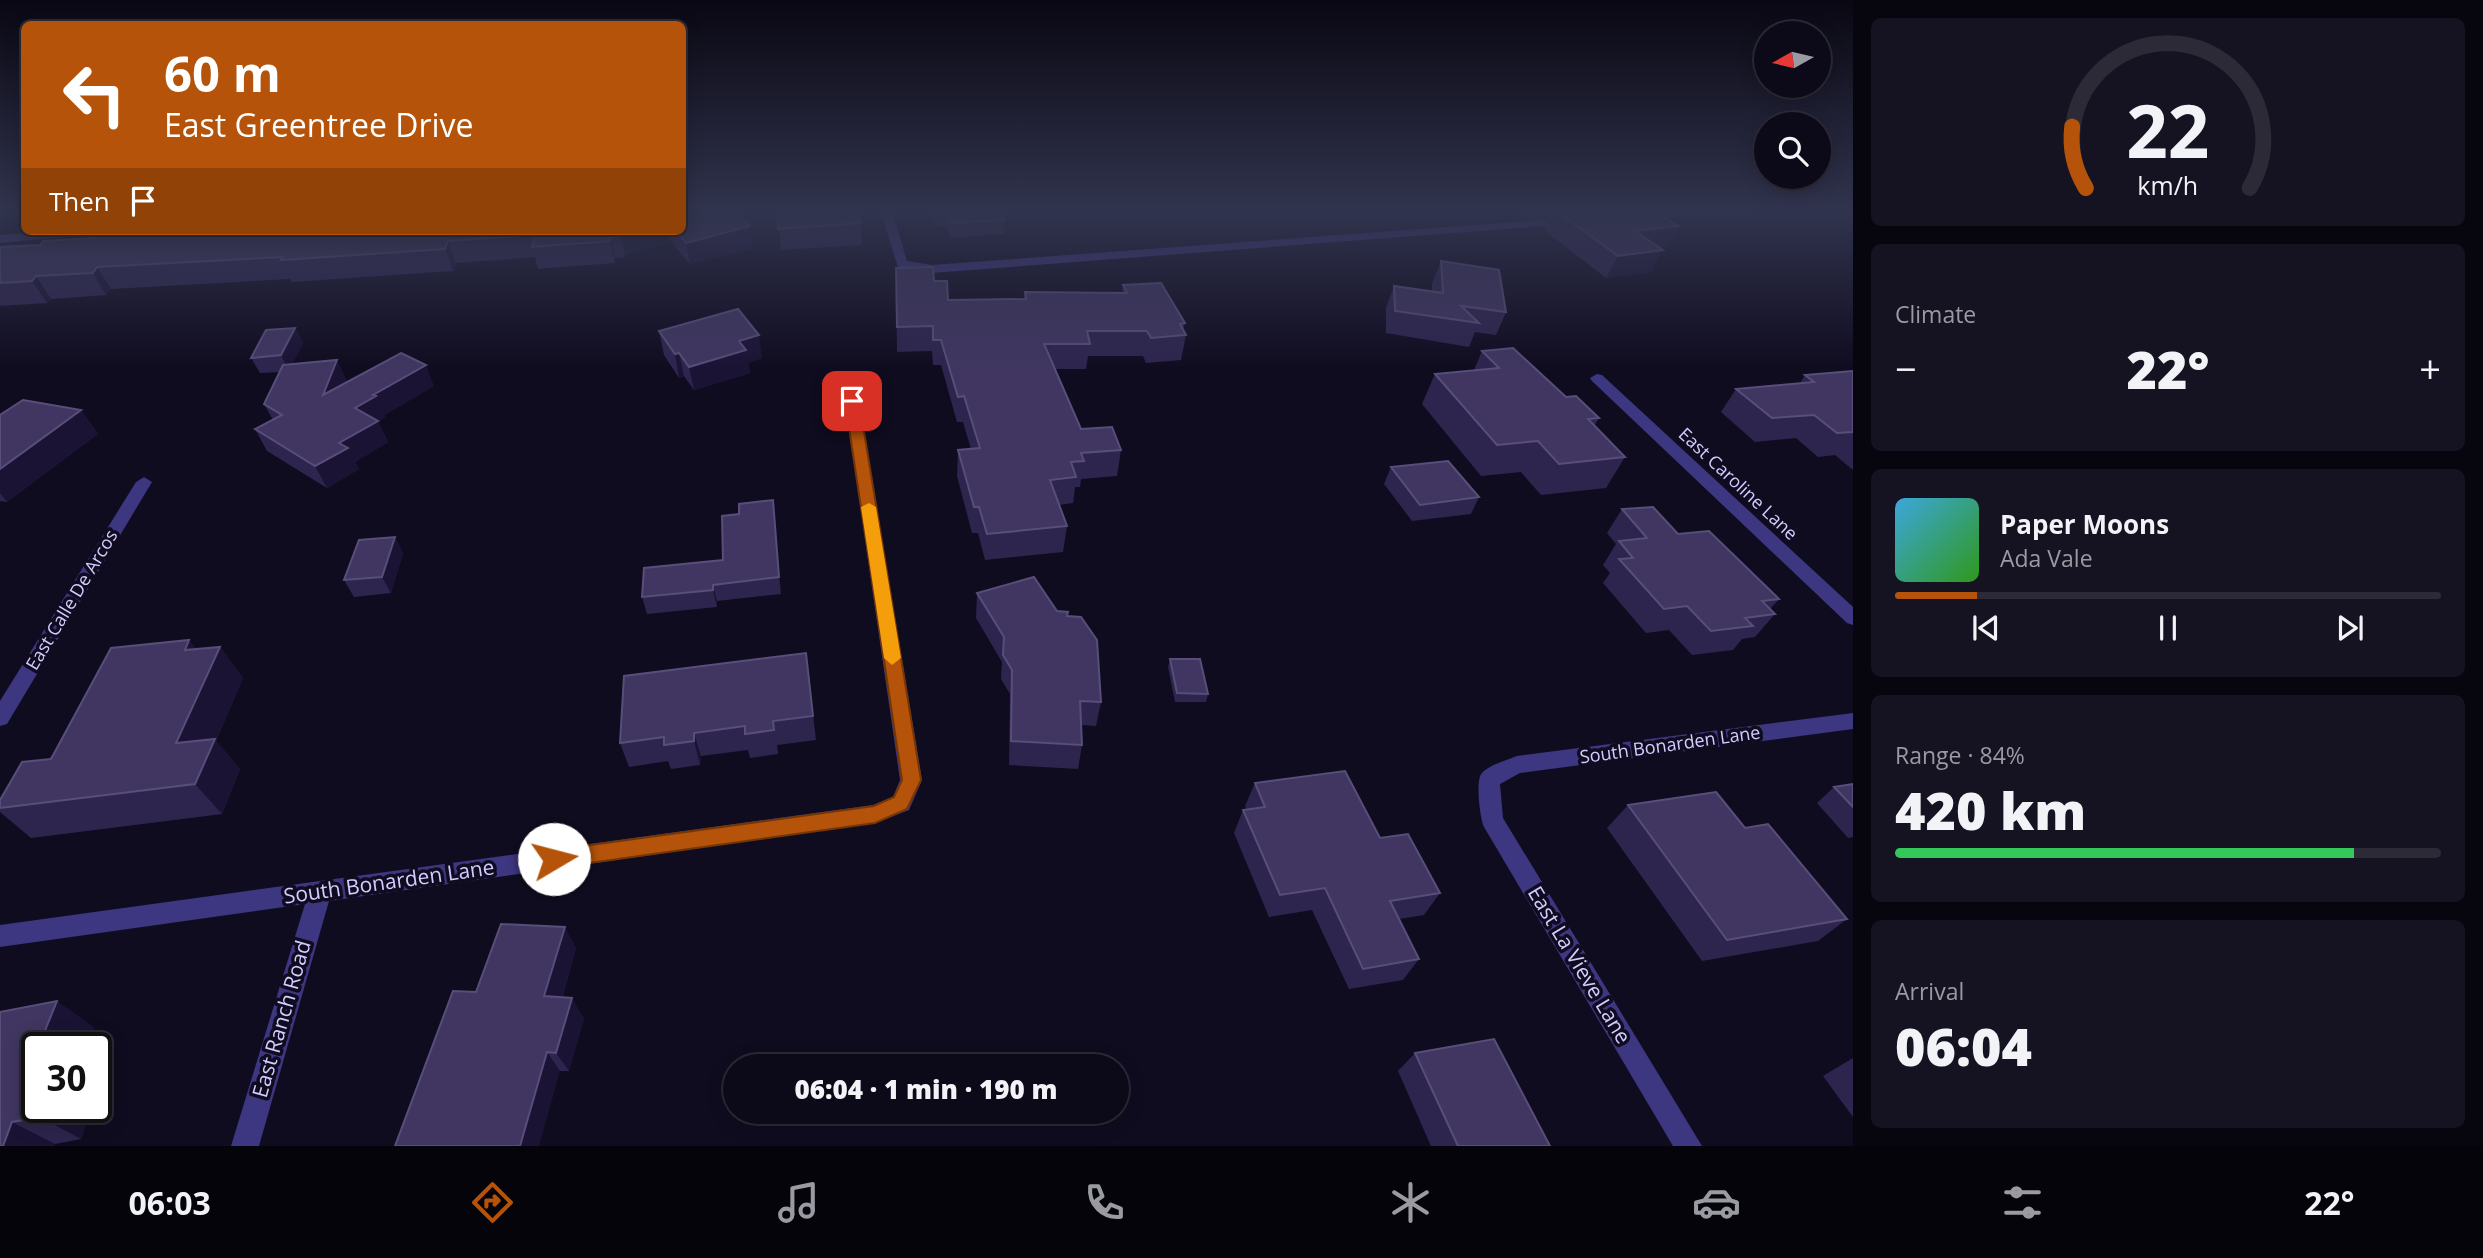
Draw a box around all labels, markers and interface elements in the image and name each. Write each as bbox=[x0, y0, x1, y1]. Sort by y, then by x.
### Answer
north arrow bbox=[1754, 21, 1830, 98]
map controls bbox=[1754, 21, 1831, 189]
text: 60 m bbox=[164, 40, 281, 106]
icon: left bbox=[49, 49, 140, 140]
text: 22 bbox=[2126, 80, 2210, 179]
text: East Greentree Drive bbox=[164, 103, 474, 146]
button: search bbox=[1754, 112, 1831, 189]
text: km/h bbox=[2138, 168, 2198, 202]
icon: arrive bbox=[124, 182, 162, 220]
text: Then bbox=[49, 183, 110, 219]
text: Climate bbox=[1895, 298, 1976, 330]
text: 22° bbox=[2127, 333, 2209, 404]
text: − bbox=[1895, 342, 1917, 394]
text: + bbox=[2419, 342, 2441, 394]
pin bbox=[822, 371, 882, 431]
icon: arrive bbox=[833, 382, 871, 420]
street label: East Caroline Lane bbox=[1674, 422, 1803, 545]
text: Paper Moons bbox=[2000, 506, 2169, 542]
street label: East Calle De Arcos bbox=[20, 525, 123, 674]
text: Ada Vale bbox=[2000, 542, 2093, 574]
icon: previous bbox=[1967, 609, 2005, 647]
icon: pause bbox=[2149, 609, 2187, 647]
icon: next bbox=[2331, 609, 2369, 647]
street label: South Bonarden Lane bbox=[1578, 719, 1762, 769]
text: Range · 84% bbox=[1895, 739, 2025, 771]
text: 420 km bbox=[1895, 774, 2086, 845]
position arrow bbox=[517, 822, 591, 896]
street label: South Bonarden Lane bbox=[282, 852, 496, 910]
street label: East La Vieve Lane bbox=[1522, 881, 1638, 1048]
street label: East Ranch Road bbox=[245, 937, 317, 1101]
text: Arrival bbox=[1895, 975, 1964, 1007]
text: 06:04 bbox=[1895, 1010, 2032, 1081]
speed limit sign: 30 bbox=[21, 1032, 112, 1123]
text: 06:04 · 1 min · 190 m bbox=[795, 1071, 1057, 1107]
icon: directions bbox=[468, 1178, 517, 1227]
icon: music bbox=[774, 1178, 823, 1227]
icon: phone bbox=[1080, 1178, 1129, 1227]
icon: climate bbox=[1386, 1178, 1435, 1227]
icon: car bbox=[1692, 1178, 1741, 1227]
icon: filters bbox=[1998, 1178, 2047, 1227]
text: 06:03 bbox=[129, 1181, 211, 1224]
text: 22° bbox=[2304, 1181, 2354, 1224]

